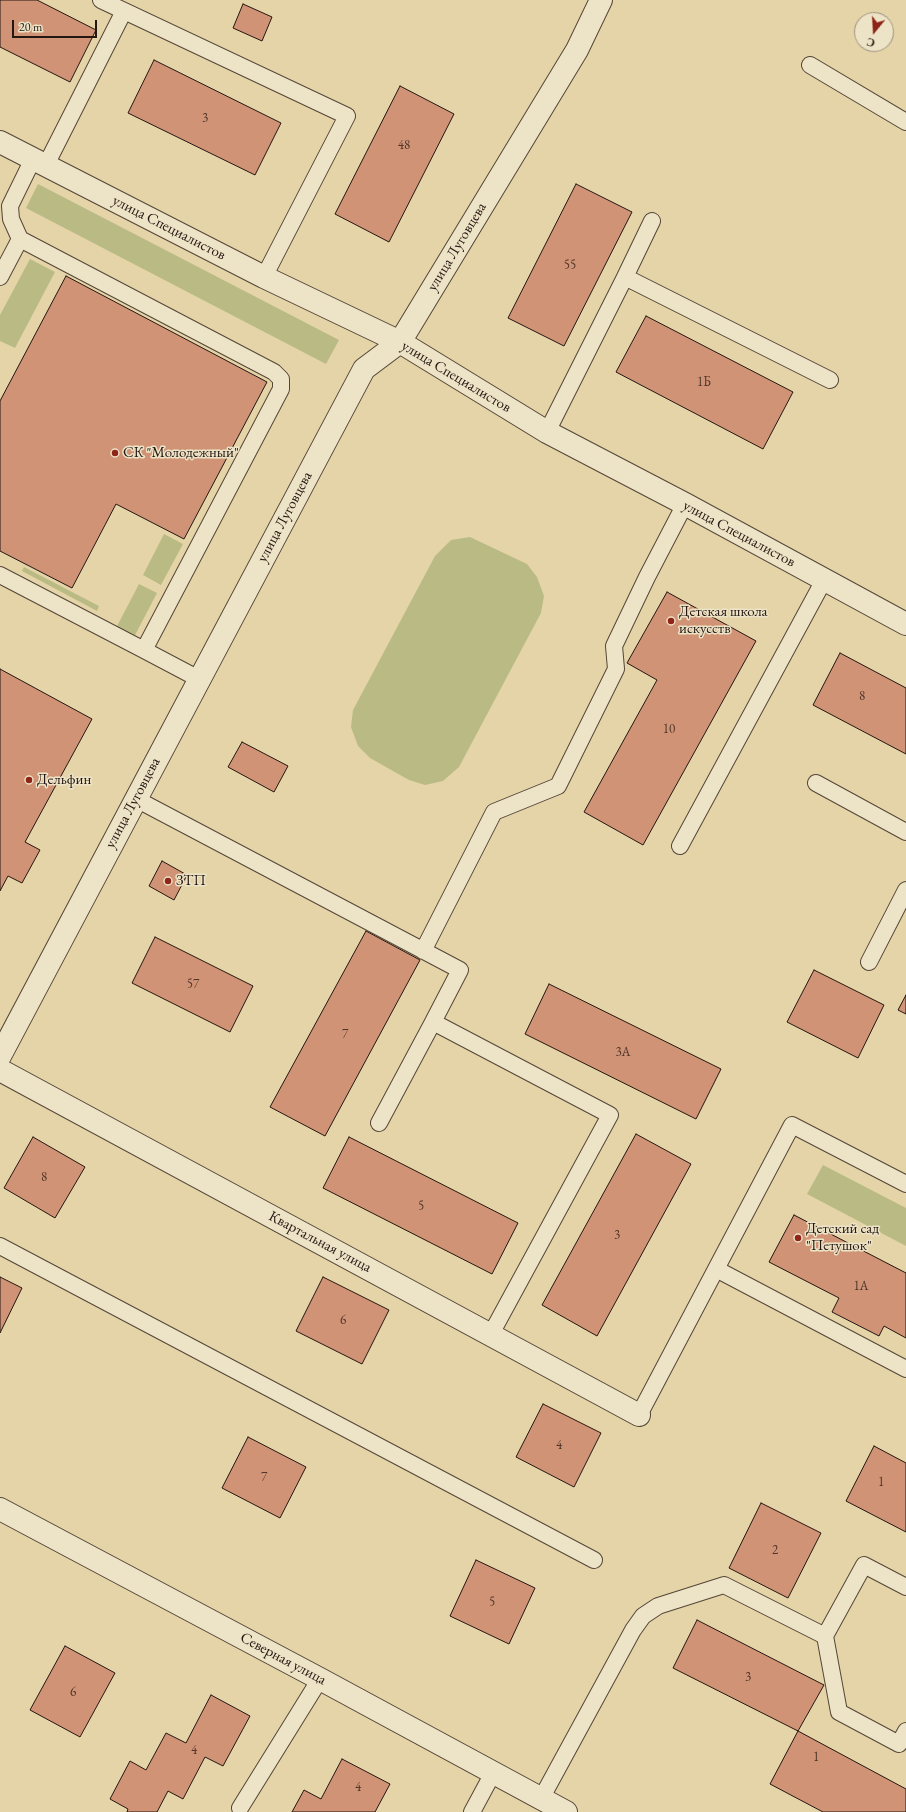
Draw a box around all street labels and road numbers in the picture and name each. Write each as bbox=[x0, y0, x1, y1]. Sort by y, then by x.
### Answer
street label: улица Специалистов bbox=[109, 192, 229, 264]
street label: улица Луговцева bbox=[423, 199, 491, 295]
street label: улица Специалистов bbox=[398, 337, 514, 417]
street label: улица Луговцева bbox=[254, 469, 316, 565]
street label: улица Специалистов bbox=[680, 497, 798, 571]
street label: улица Луговцева bbox=[102, 755, 164, 851]
street label: Квартальная улица bbox=[266, 1207, 374, 1277]
street label: Северная улица bbox=[237, 1629, 329, 1689]

